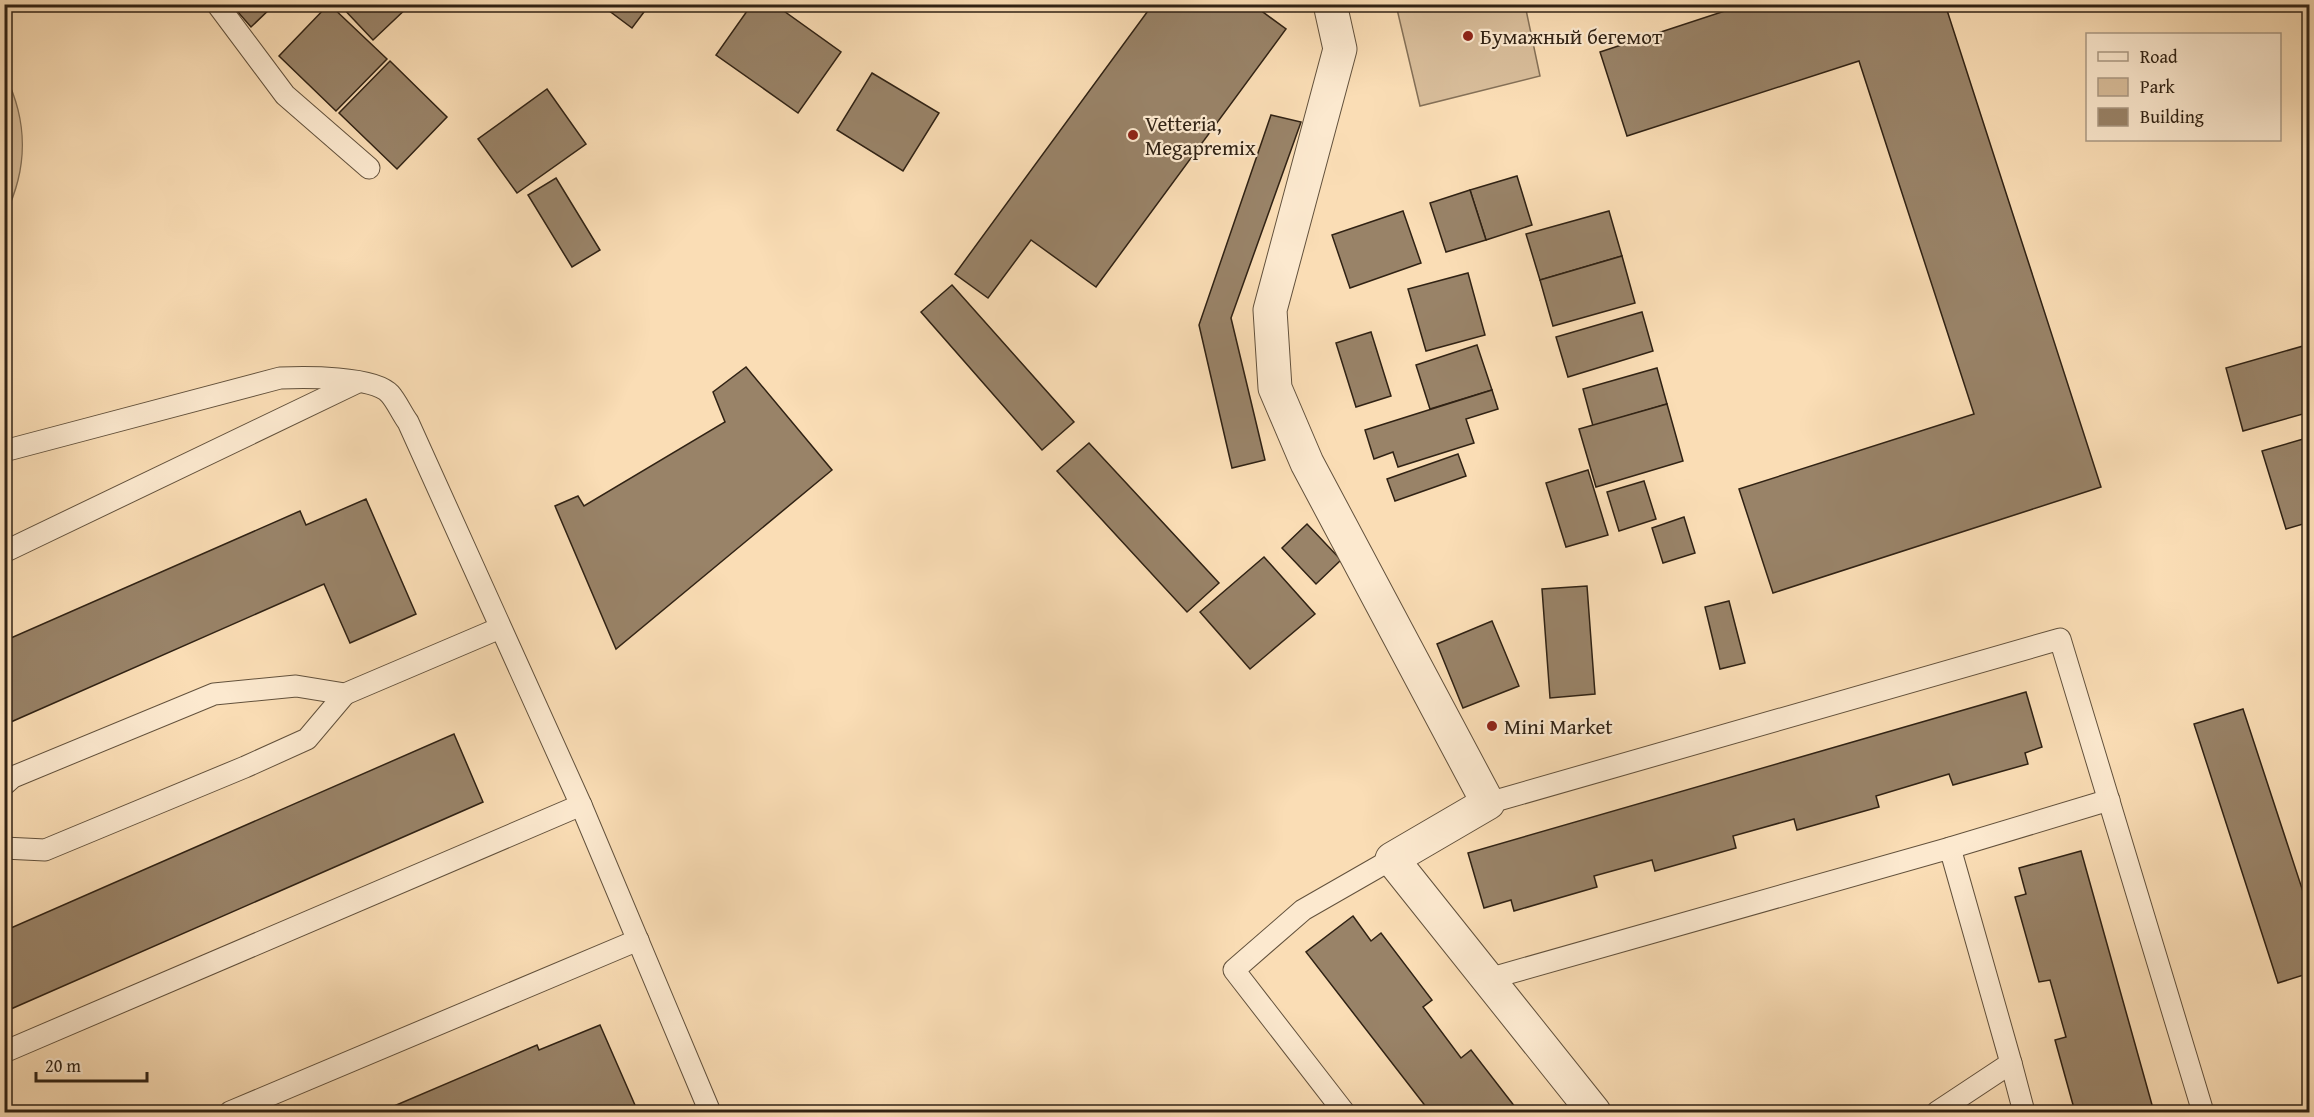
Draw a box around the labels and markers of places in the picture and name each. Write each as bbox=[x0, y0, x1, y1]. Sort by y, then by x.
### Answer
place label: Бумажный бегемот bbox=[1480, 21, 1662, 52]
marker: Бумажный бегемот bbox=[1461, 29, 1475, 43]
place label: Vetteria, Megapremix bbox=[1145, 108, 1256, 163]
marker: Vetteria, Megapremix bbox=[1126, 128, 1140, 142]
place label: Mini Market bbox=[1504, 711, 1613, 742]
marker: Mini Market bbox=[1485, 719, 1499, 733]

